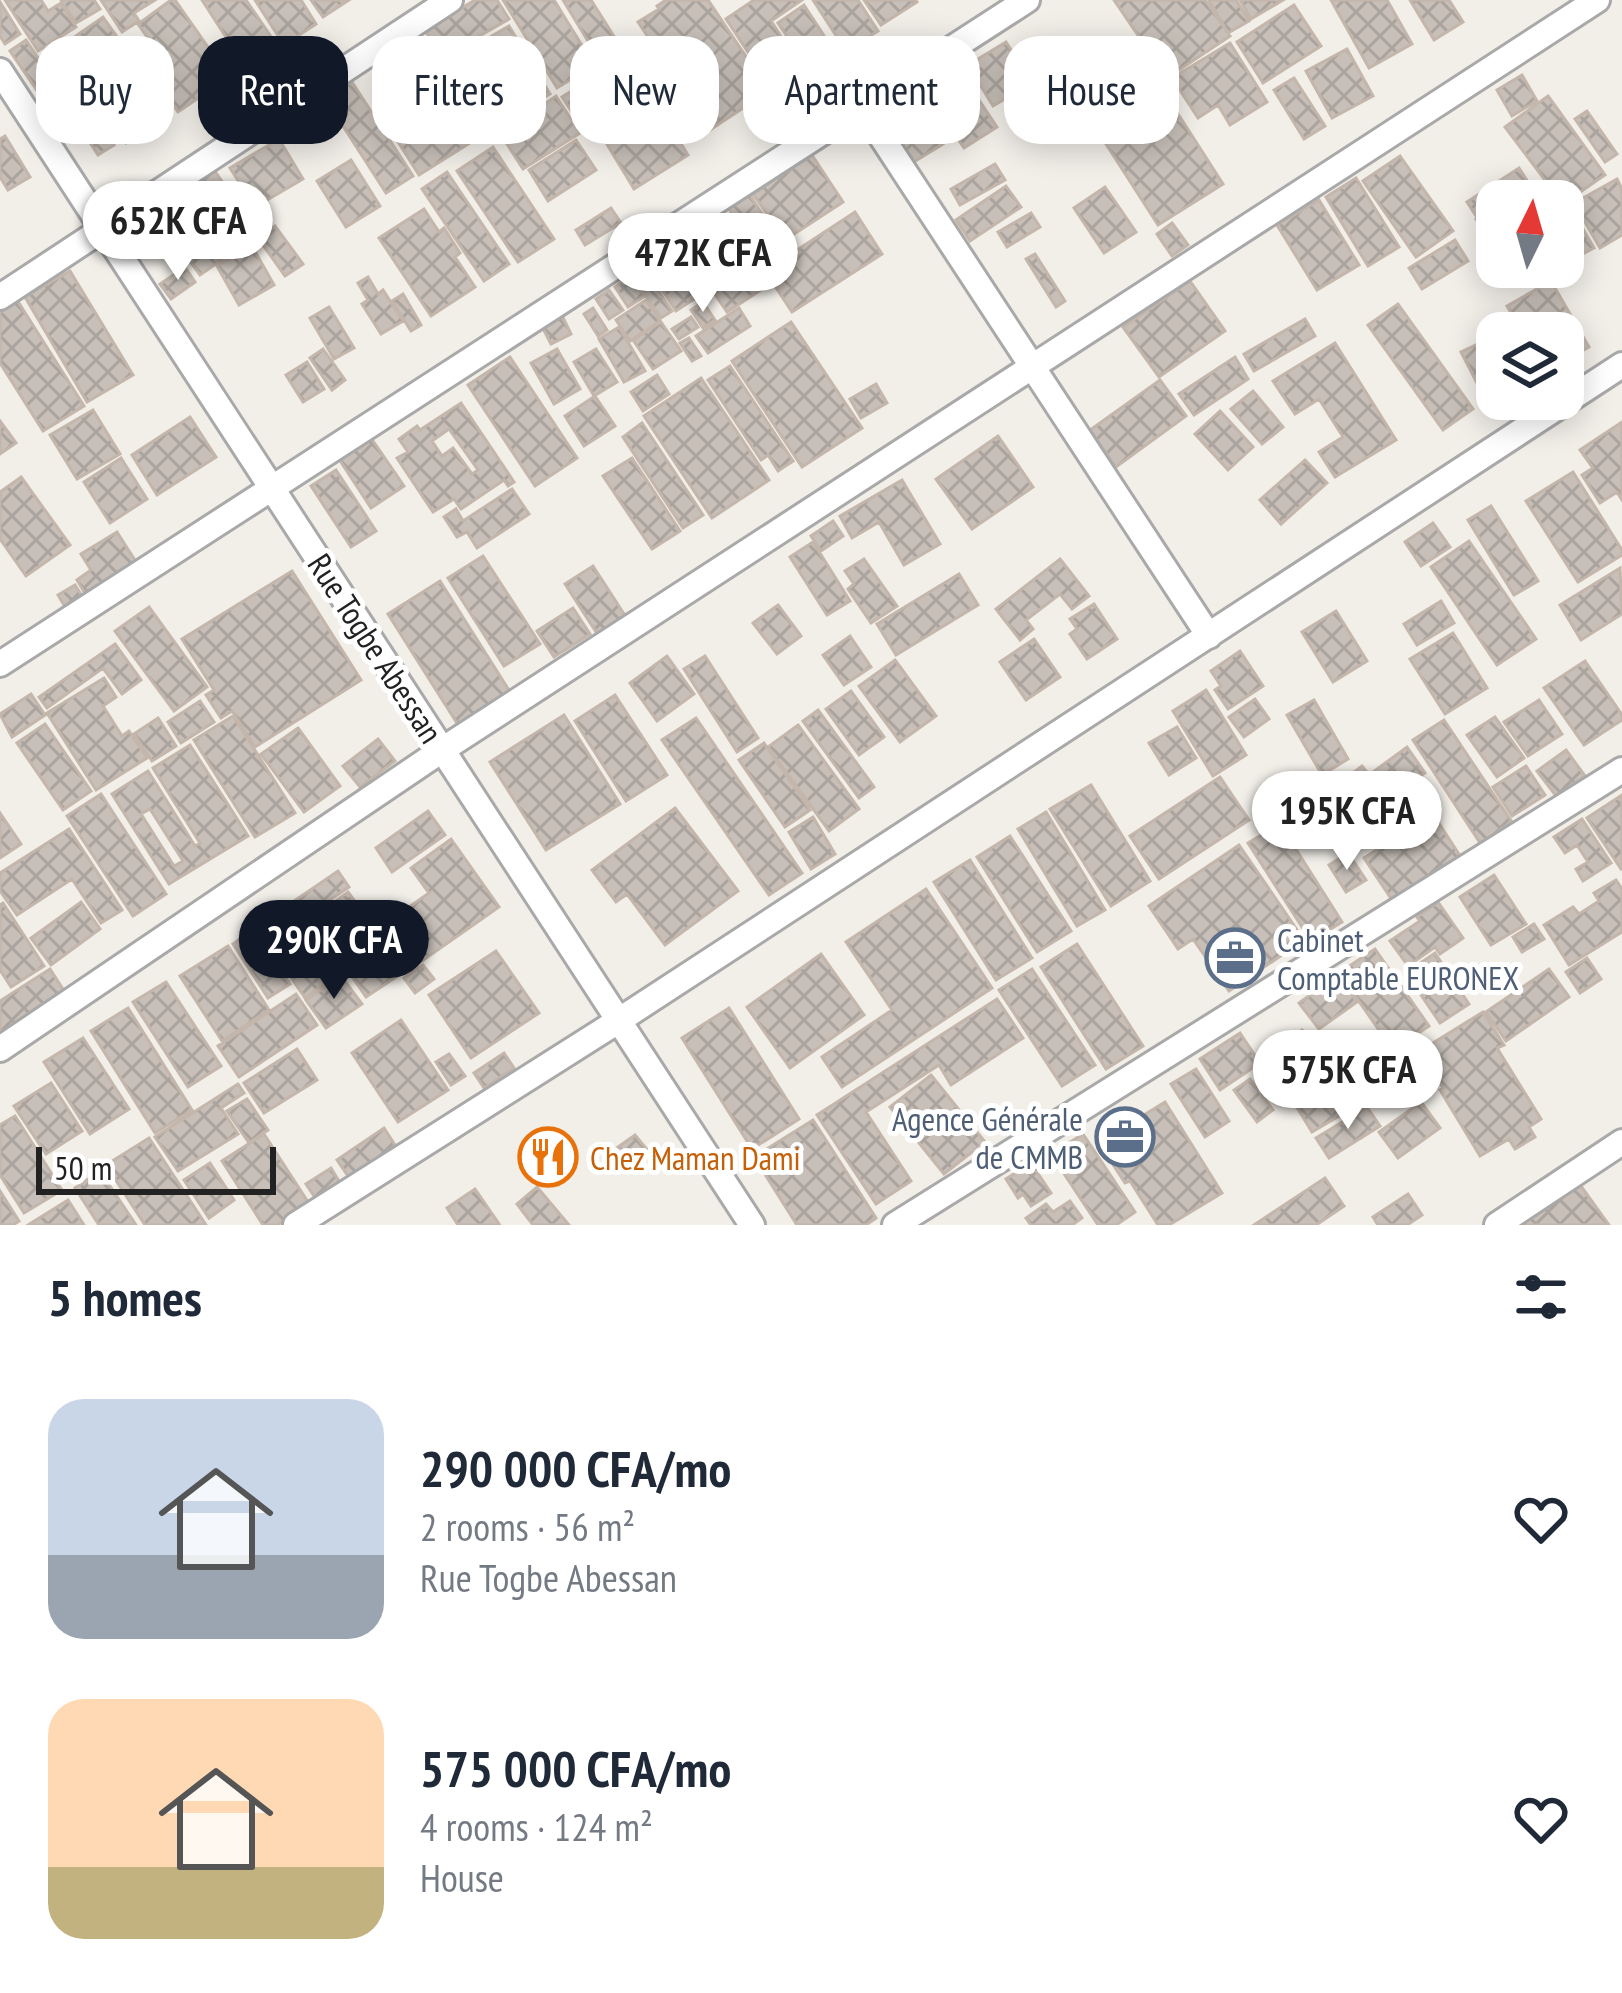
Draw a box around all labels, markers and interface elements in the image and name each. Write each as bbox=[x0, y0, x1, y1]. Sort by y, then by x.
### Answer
chip: Buy bbox=[36, 36, 174, 144]
chip: Rent bbox=[198, 36, 348, 144]
chip: Filters bbox=[372, 36, 546, 144]
chip: New bbox=[570, 36, 719, 144]
chip: Apartment bbox=[743, 36, 980, 144]
chip: House bbox=[1004, 36, 1179, 144]
north arrow bbox=[1476, 180, 1584, 288]
map controls bbox=[1476, 180, 1584, 420]
pin: 652K CFA bbox=[54, 181, 302, 283]
text: 652K CFA bbox=[110, 194, 246, 245]
pin: 472K CFA bbox=[579, 213, 827, 315]
text: 472K CFA bbox=[635, 226, 771, 277]
button: layers bbox=[1476, 312, 1584, 420]
street label: Rue Togbe Abessan bbox=[299, 545, 453, 751]
pin: 195K CFA bbox=[1223, 771, 1471, 873]
text: 195K CFA bbox=[1279, 784, 1415, 835]
pin: 290K CFA bbox=[210, 900, 458, 1002]
text: 290K CFA bbox=[266, 913, 402, 964]
place label: Cabinet Comptable EURONEX bbox=[1277, 918, 1519, 999]
office icon: Cabinet Comptable EURONEX bbox=[1204, 927, 1266, 989]
pin: 575K CFA bbox=[1224, 1030, 1472, 1132]
text: 575K CFA bbox=[1280, 1043, 1416, 1094]
place label: Agence Générale de CMMB bbox=[892, 1097, 1083, 1178]
office icon: Agence Générale de CMMB bbox=[1094, 1106, 1156, 1168]
restaurant icon: Chez Maman Dami bbox=[517, 1126, 579, 1188]
place label: Chez Maman Dami bbox=[590, 1136, 801, 1179]
scale bar bbox=[36, 1141, 276, 1194]
text: 50 m bbox=[54, 1146, 112, 1189]
text: 5 homes bbox=[48, 1264, 202, 1330]
icon: filters bbox=[1508, 1264, 1574, 1330]
text: 290 000 CFA/mo bbox=[420, 1435, 731, 1501]
icon: home bbox=[144, 1447, 288, 1591]
icon: heart bbox=[1508, 1486, 1574, 1552]
text: 2 rooms · 56 m² bbox=[420, 1501, 635, 1552]
text: Rue Togbe Abessan bbox=[420, 1552, 677, 1603]
text: 575 000 CFA/mo bbox=[420, 1735, 731, 1801]
icon: home bbox=[144, 1747, 288, 1891]
icon: heart bbox=[1508, 1786, 1574, 1852]
text: 4 rooms · 124 m² bbox=[420, 1801, 653, 1852]
text: House bbox=[420, 1852, 504, 1903]

